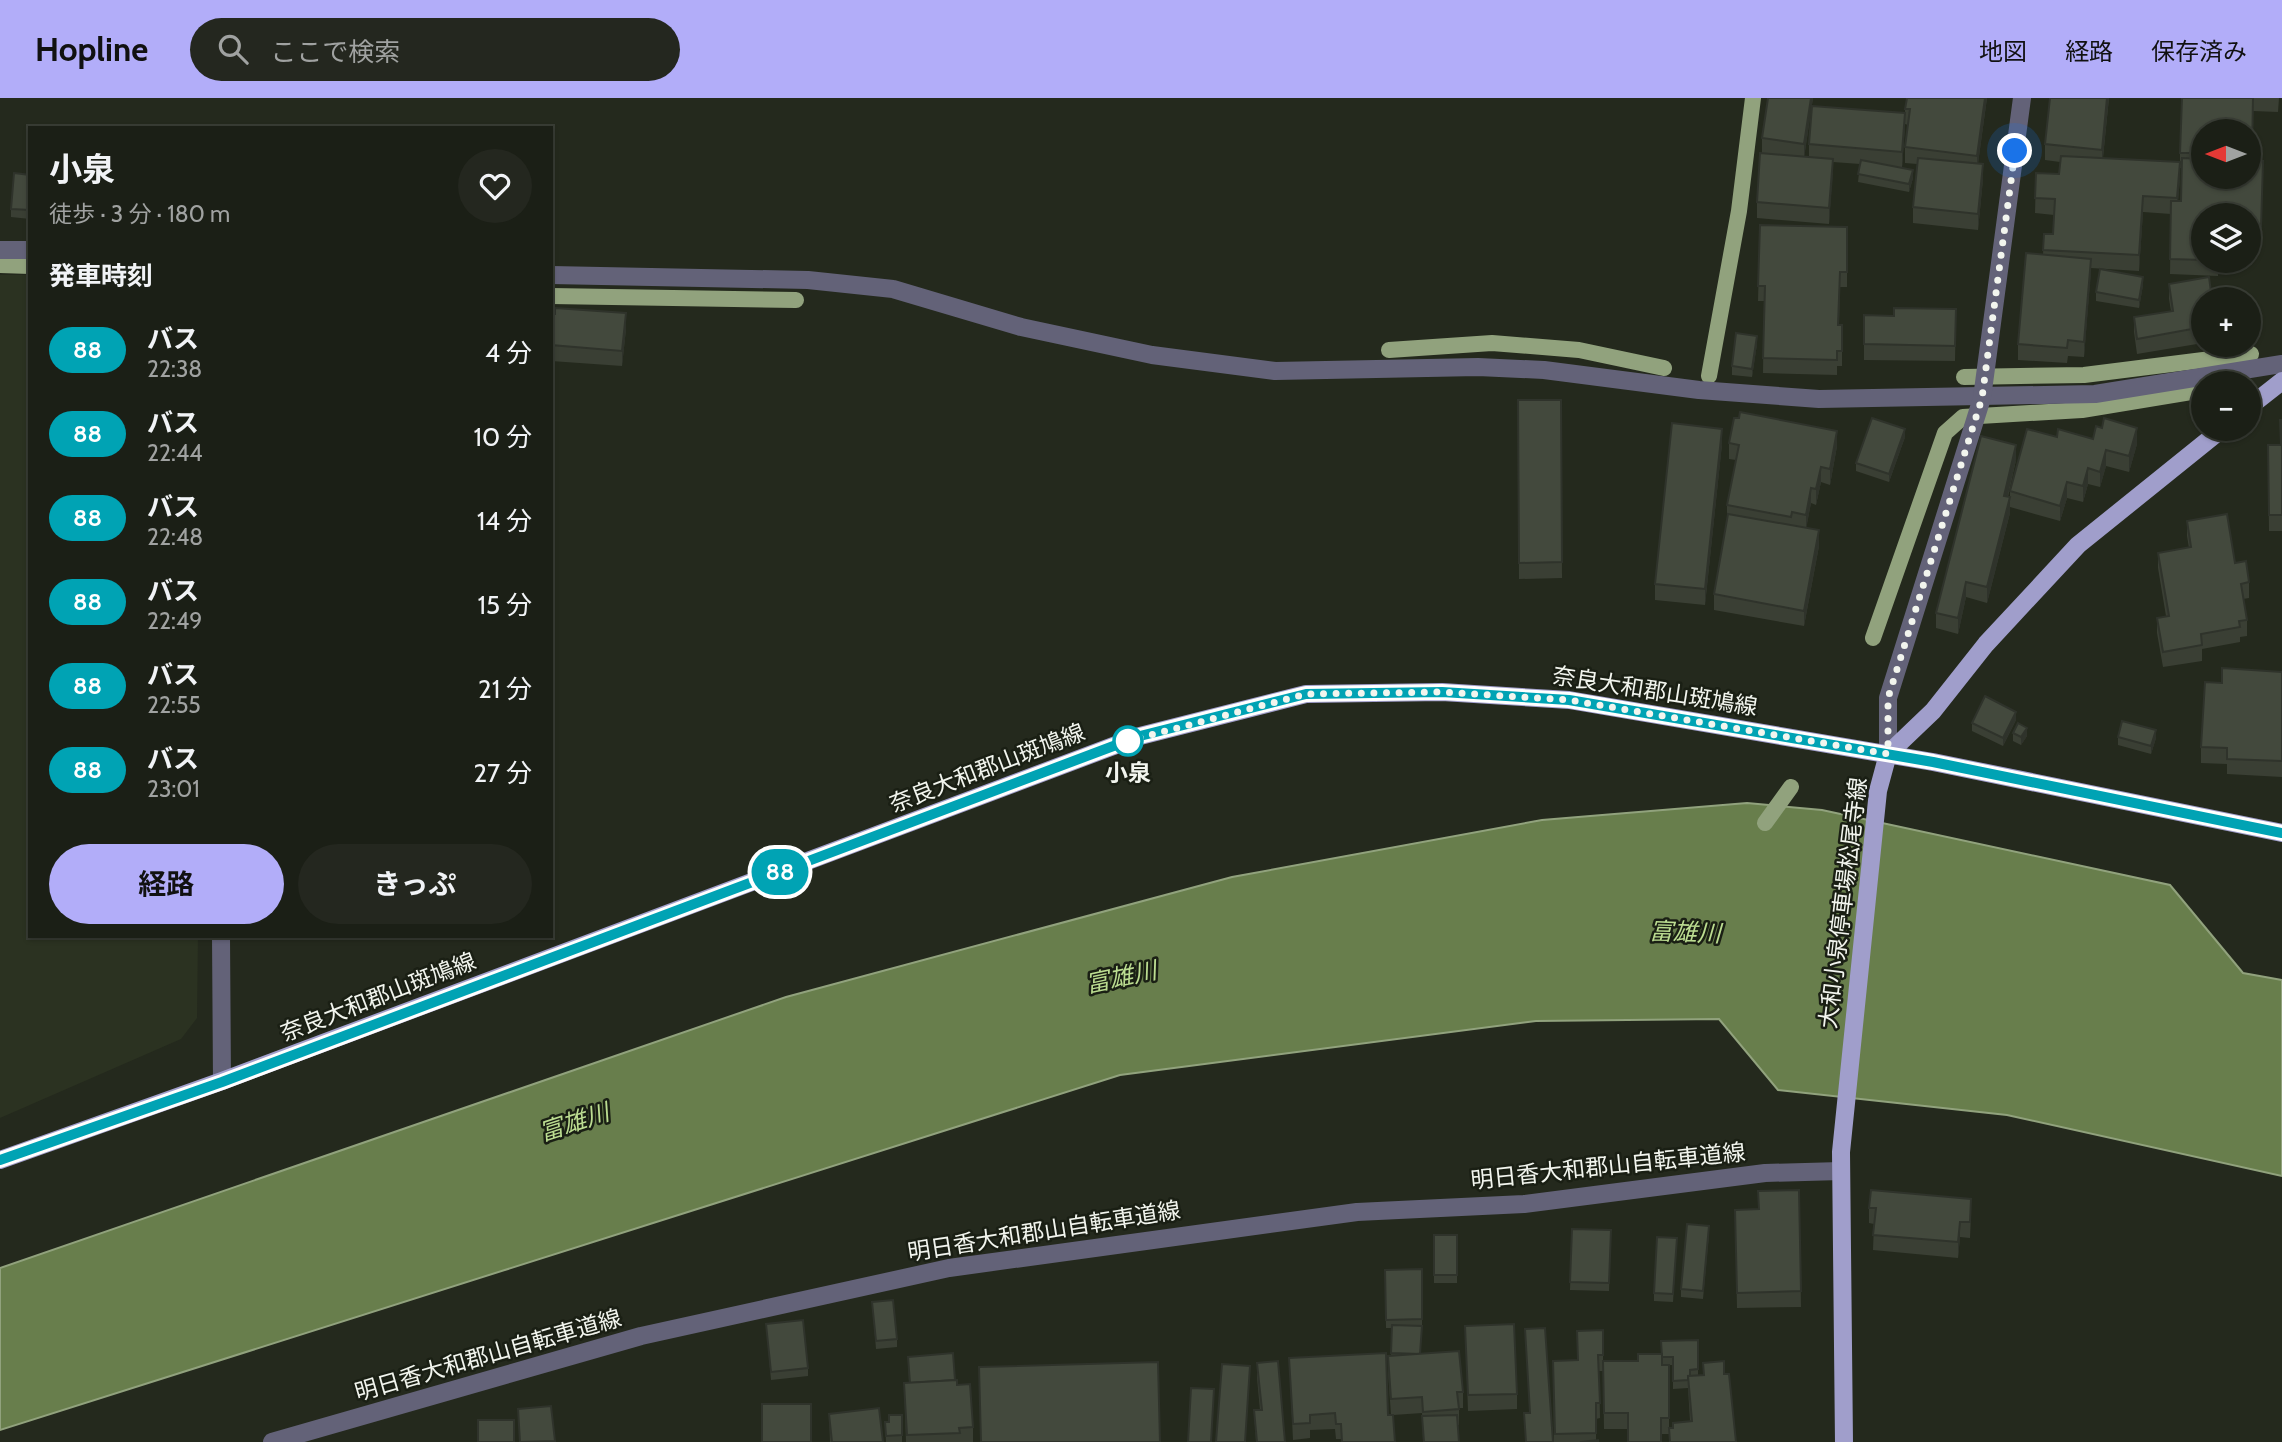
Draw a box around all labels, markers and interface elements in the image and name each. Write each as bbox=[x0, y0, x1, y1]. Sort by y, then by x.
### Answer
search box bbox=[190, 18, 680, 81]
text: Hopline bbox=[35, 29, 148, 69]
icon: search bbox=[214, 30, 252, 68]
text: ここで検索 bbox=[270, 36, 400, 68]
text: 地図 bbox=[1979, 37, 2027, 66]
text: 経路 bbox=[2065, 37, 2113, 66]
text: 保存済み bbox=[2151, 37, 2247, 66]
north arrow bbox=[2191, 119, 2261, 189]
map controls bbox=[2191, 119, 2261, 441]
your location bbox=[1997, 133, 2032, 168]
text: 小泉 bbox=[49, 149, 115, 189]
button: heart bbox=[458, 149, 532, 223]
text: 徒歩 · 3 分 · 180 m bbox=[49, 200, 230, 228]
button: layers bbox=[2191, 203, 2261, 273]
text: 発車時刻 bbox=[49, 260, 153, 292]
button: + bbox=[2191, 287, 2261, 357]
text: バス bbox=[147, 323, 199, 355]
text: 88 bbox=[73, 335, 102, 364]
text: 4 分 bbox=[485, 337, 532, 369]
text: 22:38 bbox=[147, 355, 202, 383]
button: − bbox=[2191, 371, 2261, 441]
text: バス bbox=[147, 407, 199, 439]
text: 88 bbox=[73, 419, 102, 448]
text: 10 分 bbox=[474, 421, 532, 453]
text: 22:44 bbox=[147, 439, 202, 467]
text: バス bbox=[147, 491, 199, 523]
text: 88 bbox=[73, 503, 102, 532]
text: 14 分 bbox=[477, 505, 532, 537]
text: 22:48 bbox=[147, 523, 203, 551]
text: バス bbox=[147, 575, 199, 607]
text: 88 bbox=[73, 587, 102, 616]
text: 15 分 bbox=[478, 589, 532, 621]
text: 22:49 bbox=[147, 607, 202, 635]
text: バス bbox=[147, 659, 199, 691]
street label: 奈良大和郡山斑鳩線 bbox=[1551, 661, 1759, 721]
text: 88 bbox=[73, 671, 102, 700]
text: 21 分 bbox=[478, 673, 532, 705]
text: 22:55 bbox=[147, 691, 201, 719]
street label: 奈良大和郡山斑鳩線 bbox=[885, 718, 1089, 818]
marker: 小泉 bbox=[1113, 726, 1143, 756]
text: バス bbox=[147, 743, 199, 775]
text: 88 bbox=[73, 755, 102, 784]
text: 27 分 bbox=[473, 757, 532, 789]
place label: 小泉 bbox=[1105, 759, 1151, 787]
text: 23:01 bbox=[147, 775, 200, 803]
street label: 大和小泉停車場松尾寺線 bbox=[1814, 776, 1872, 1030]
button: 経路 bbox=[49, 844, 284, 924]
button: きっぷ bbox=[298, 844, 532, 924]
line badge: 88 bbox=[748, 849, 812, 895]
text: 88 bbox=[766, 857, 795, 886]
water label: 富雄川 bbox=[1649, 916, 1724, 948]
street label: 奈良大和郡山斑鳩線 bbox=[276, 947, 480, 1047]
water label: 富雄川 bbox=[1083, 955, 1162, 999]
water label: 富雄川 bbox=[535, 1096, 616, 1147]
street label: 明日香大和郡山自転車道線 bbox=[1469, 1138, 1747, 1194]
street label: 明日香大和郡山自転車道線 bbox=[906, 1196, 1182, 1266]
street label: 明日香大和郡山自転車道線 bbox=[351, 1304, 625, 1406]

